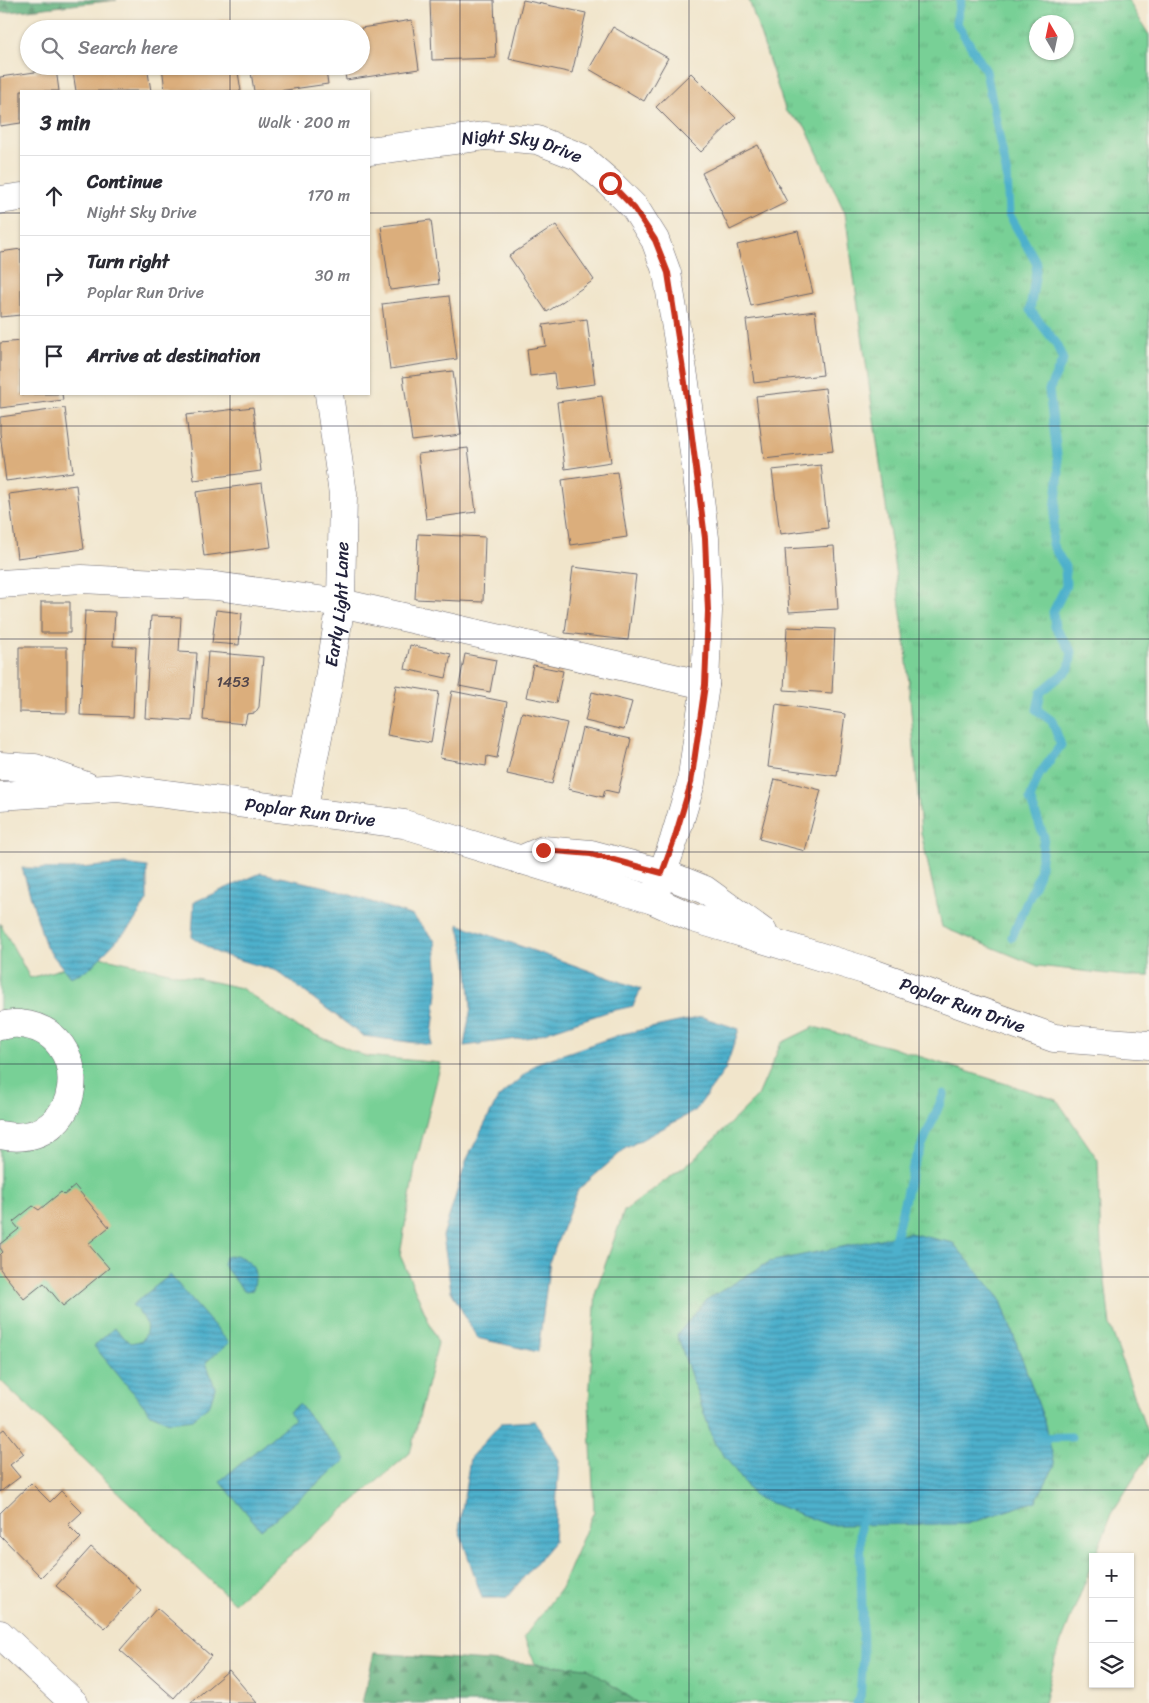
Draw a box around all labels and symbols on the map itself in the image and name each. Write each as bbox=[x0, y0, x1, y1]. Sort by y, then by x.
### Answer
north arrow bbox=[1029, 15, 1074, 60]
street label: Night Sky Drive bbox=[459, 120, 587, 172]
route start bbox=[599, 172, 622, 195]
street label: Early Light Lane bbox=[315, 541, 358, 669]
house number: 1453 bbox=[216, 669, 250, 695]
street label: Poplar Run Drive bbox=[243, 788, 378, 836]
route end bbox=[532, 839, 555, 862]
street label: Poplar Run Drive bbox=[895, 968, 1030, 1042]

